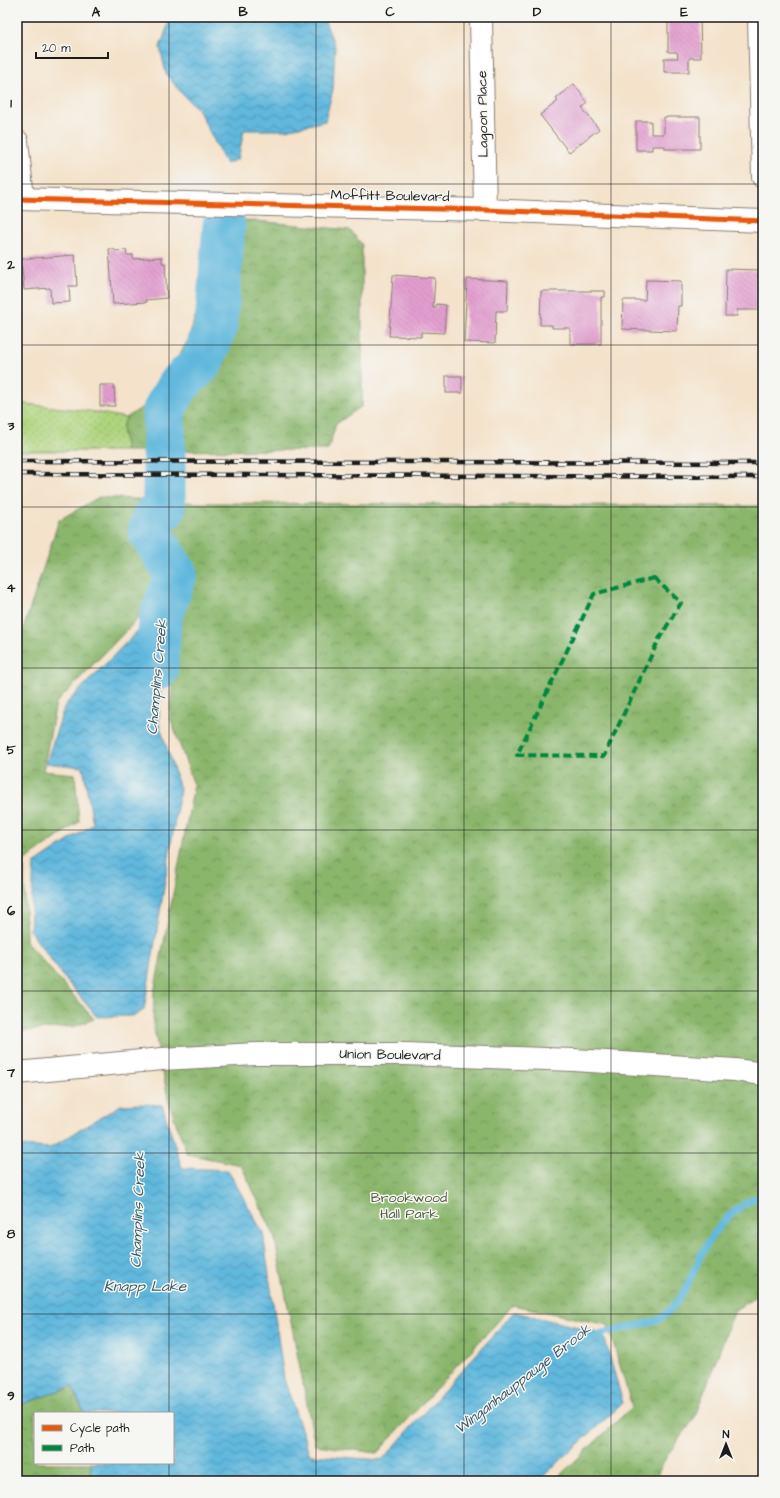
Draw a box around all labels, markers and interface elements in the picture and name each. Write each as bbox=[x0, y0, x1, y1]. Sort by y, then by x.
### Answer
text: A bbox=[92, 3, 101, 21]
text: B bbox=[238, 3, 248, 21]
text: C bbox=[385, 3, 395, 21]
text: D bbox=[533, 3, 542, 21]
text: E bbox=[680, 3, 688, 21]
scale bar bbox=[36, 34, 108, 60]
text: 20 m bbox=[42, 40, 71, 57]
street label: Lagoon Place bbox=[472, 70, 494, 158]
text: 1 bbox=[10, 94, 12, 112]
street label: Moffitt Boulevard bbox=[330, 185, 450, 207]
text: 2 bbox=[6, 256, 15, 274]
text: 3 bbox=[7, 417, 15, 435]
text: 4 bbox=[7, 579, 16, 597]
water label: Champlins Creek bbox=[141, 618, 173, 736]
text: 5 bbox=[6, 741, 16, 759]
text: 6 bbox=[7, 902, 16, 920]
street label: Union Boulevard bbox=[339, 1044, 441, 1066]
text: 7 bbox=[6, 1064, 16, 1082]
water label: Champlins Creek bbox=[125, 1151, 151, 1268]
park label: Brookwood Hall Park bbox=[371, 1188, 447, 1224]
text: 8 bbox=[7, 1225, 16, 1243]
water label: Knapp Lake bbox=[104, 1276, 187, 1297]
water label: Winganhauppauge Brook bbox=[450, 1318, 597, 1440]
text: 9 bbox=[7, 1387, 15, 1405]
legend bbox=[34, 1412, 174, 1464]
text: Cycle path bbox=[70, 1420, 129, 1438]
north arrow bbox=[706, 1424, 746, 1464]
text: N bbox=[723, 1427, 730, 1442]
text: Path bbox=[70, 1440, 95, 1457]

